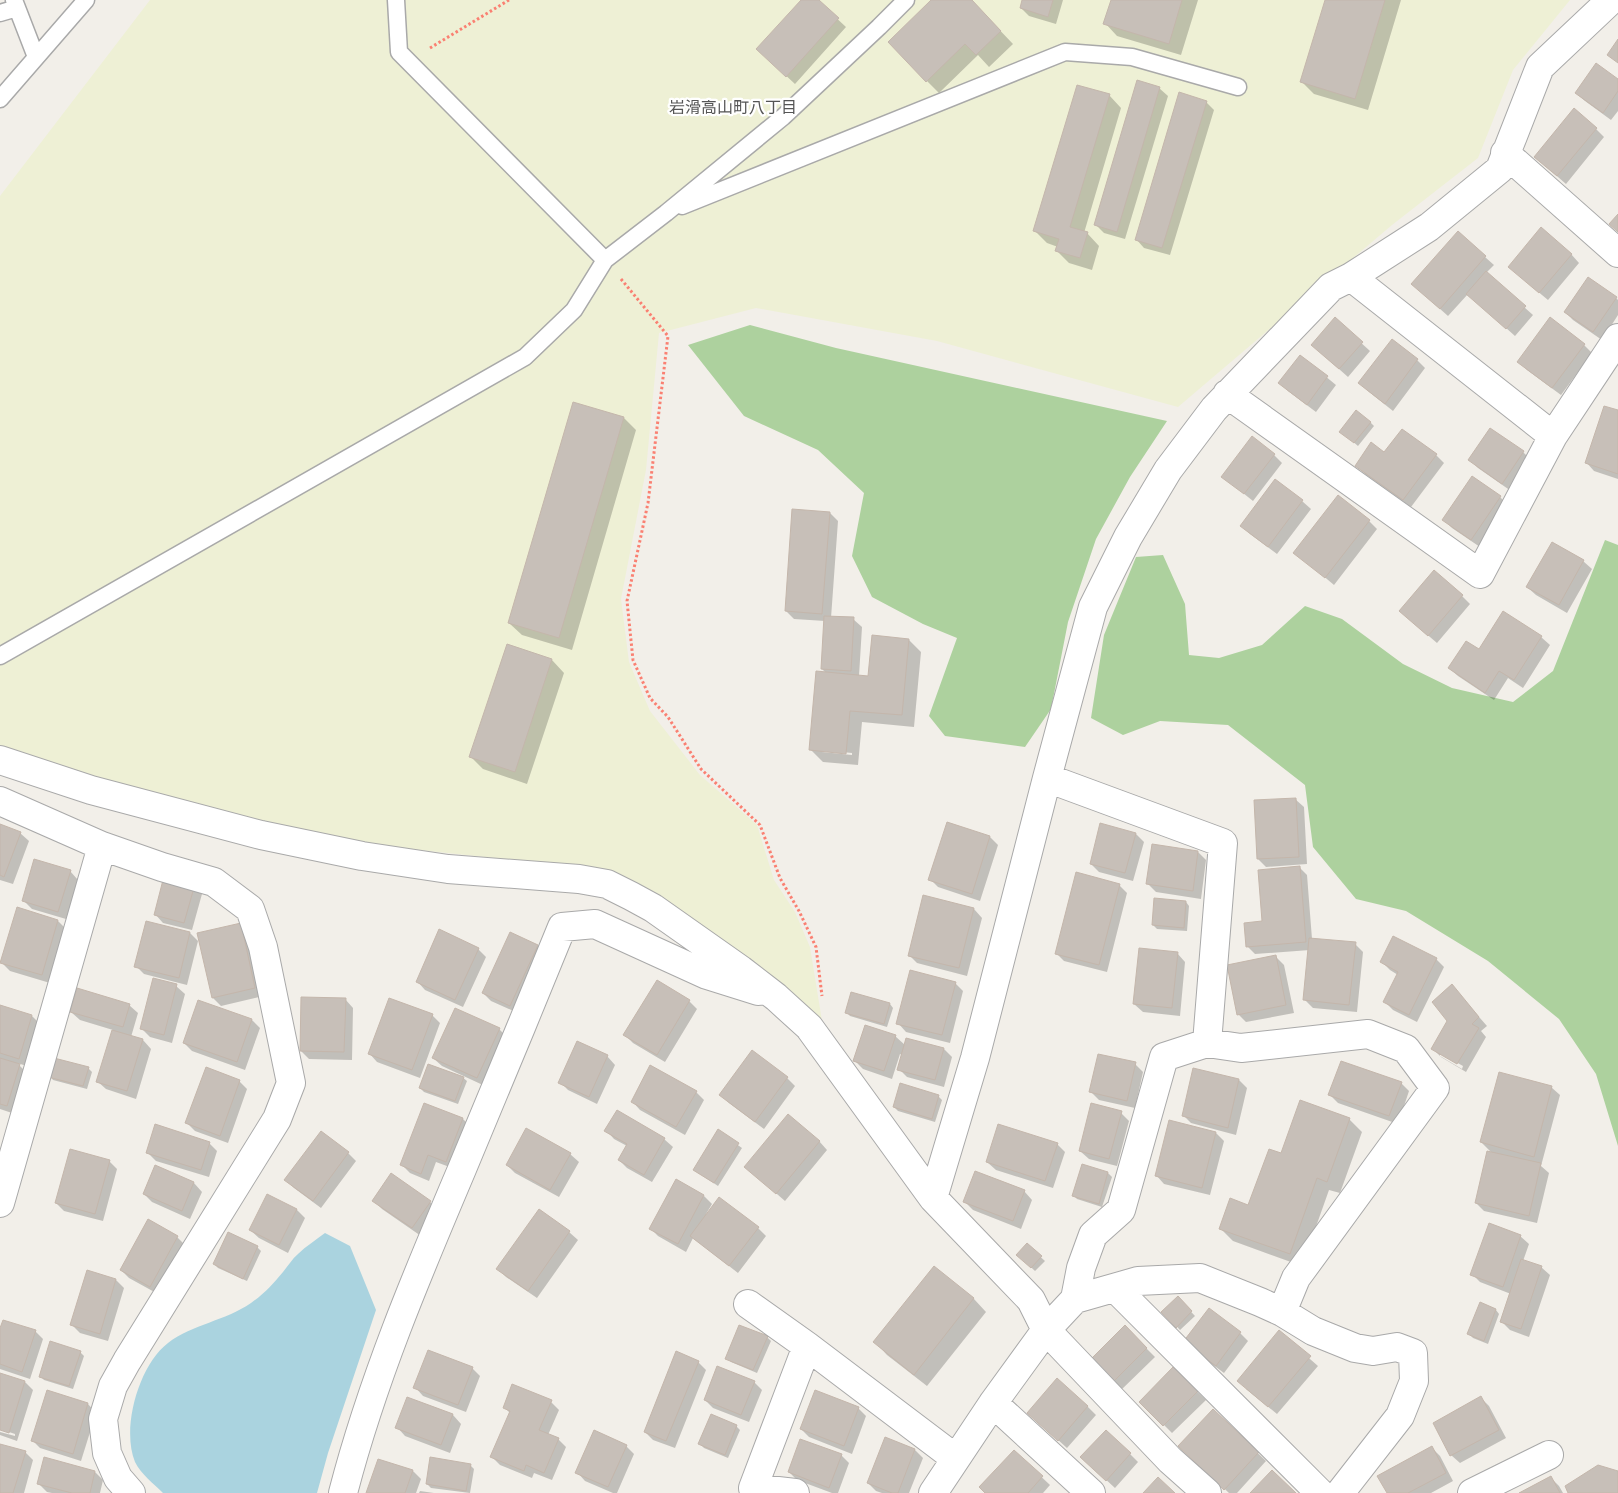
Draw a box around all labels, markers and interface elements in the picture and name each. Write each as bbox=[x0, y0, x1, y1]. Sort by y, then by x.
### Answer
district label: 岩滑高山町八丁目 bbox=[669, 98, 797, 116]

